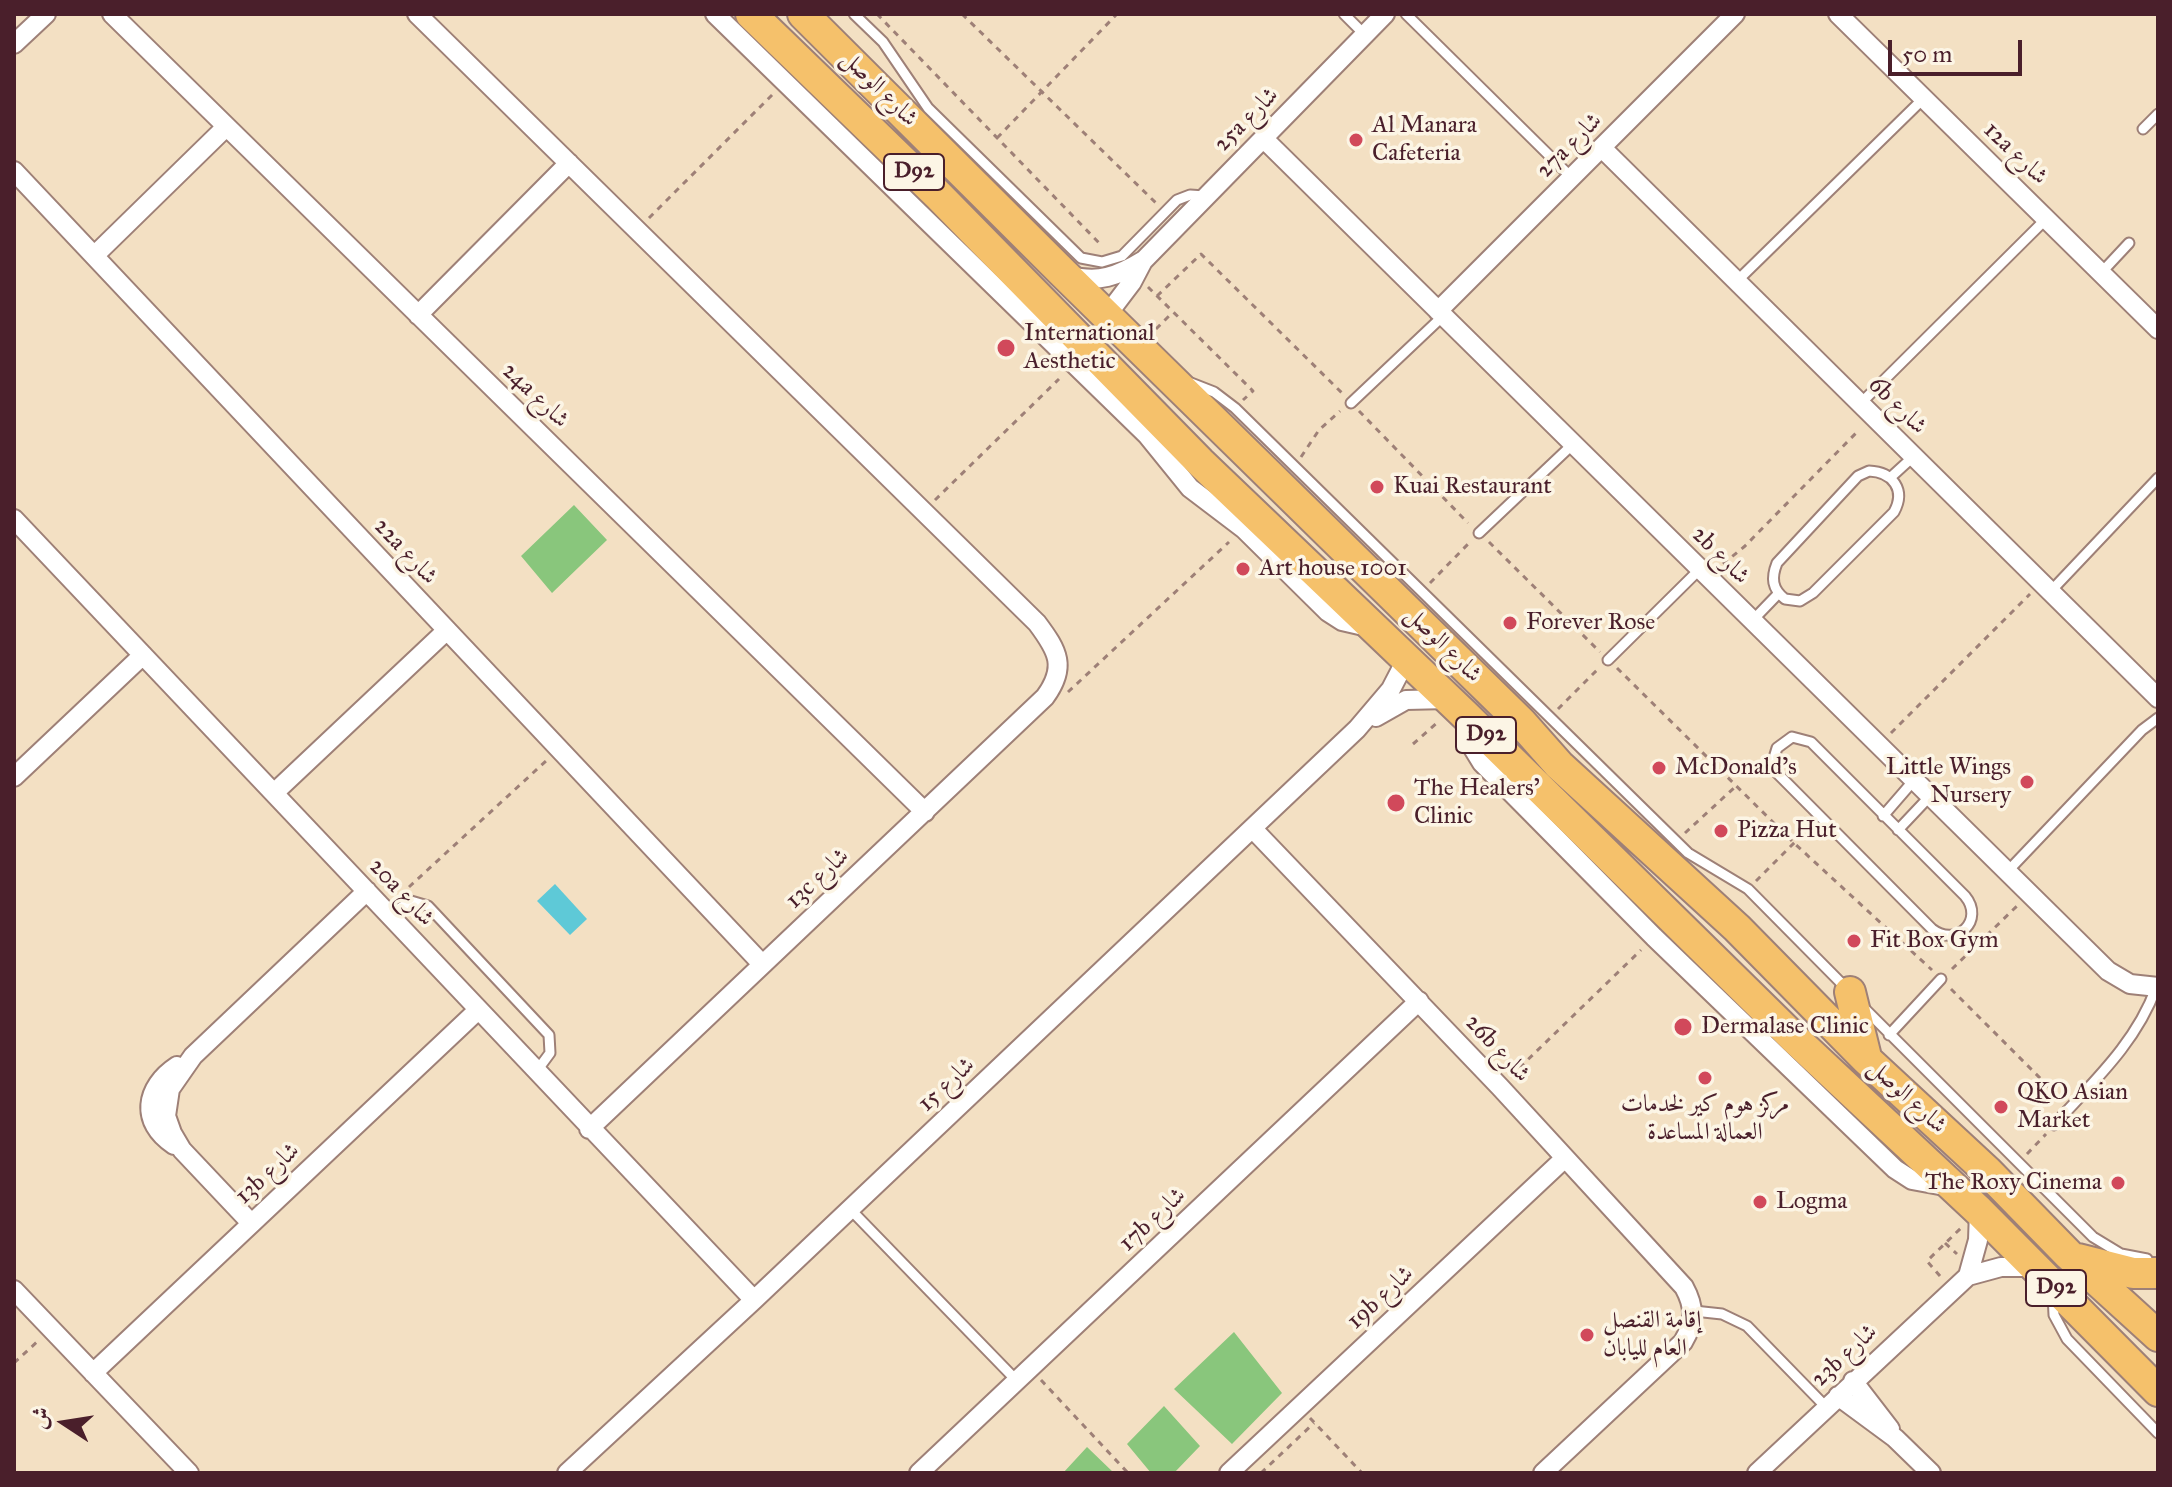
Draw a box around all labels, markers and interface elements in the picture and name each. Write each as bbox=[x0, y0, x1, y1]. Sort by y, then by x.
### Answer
scale bar bbox=[1892, 24, 2026, 74]
text: 50 m bbox=[1902, 39, 1952, 69]
street label: شارع الوصل bbox=[835, 45, 923, 133]
street label: 25a شارع bbox=[1209, 82, 1285, 158]
street label: 27a شارع bbox=[1531, 107, 1609, 185]
place label: Al Manara Cafeteria bbox=[1372, 112, 1477, 168]
street label: 12a شارع bbox=[1977, 116, 2053, 192]
marker: Al Manara Cafeteria bbox=[1347, 131, 1365, 149]
road number: D92 bbox=[884, 154, 944, 190]
place label: International Aesthetic bbox=[1024, 320, 1155, 376]
marker: International Aesthetic bbox=[995, 337, 1017, 359]
street label: 24a شارع bbox=[495, 357, 575, 435]
street label: 6b شارع bbox=[1862, 371, 1932, 441]
place label: Kuai Restaurant bbox=[1393, 473, 1552, 501]
marker: Kuai Restaurant bbox=[1368, 478, 1386, 496]
street label: 22a شارع bbox=[367, 513, 443, 591]
street label: 2b شارع bbox=[1685, 521, 1755, 591]
place label: Art house 1001 bbox=[1259, 555, 1407, 583]
marker: Art house 1001 bbox=[1234, 560, 1252, 578]
street label: شارع الوصل bbox=[1399, 601, 1487, 689]
place label: Forever Rose bbox=[1526, 609, 1655, 637]
marker: Forever Rose bbox=[1501, 614, 1519, 632]
road number: D92 bbox=[1456, 717, 1516, 753]
place label: McDonald's bbox=[1675, 754, 1797, 782]
place label: Little Wings Nursery bbox=[1886, 754, 2011, 810]
marker: McDonald's bbox=[1650, 759, 1668, 777]
marker: Little Wings Nursery bbox=[2018, 773, 2036, 791]
place label: The Healers’ Clinic bbox=[1414, 775, 1540, 831]
marker: The Healers’ Clinic bbox=[1385, 792, 1407, 814]
place label: Pizza Hut bbox=[1737, 817, 1837, 845]
marker: Pizza Hut bbox=[1712, 822, 1730, 840]
street label: 13c شارع bbox=[780, 843, 856, 915]
street label: 20a شارع bbox=[362, 853, 440, 933]
place label: Fit Box Gym bbox=[1870, 927, 1999, 955]
marker: Fit Box Gym bbox=[1845, 932, 1863, 950]
street label: 26b شارع bbox=[1458, 1009, 1536, 1089]
place label: Dermalase Clinic bbox=[1701, 1013, 1869, 1041]
marker: Dermalase Clinic bbox=[1672, 1016, 1694, 1038]
street label: شارع 15 bbox=[913, 1052, 981, 1118]
street label: شارع الوصل bbox=[1862, 1053, 1952, 1141]
marker: مركز هوم كير لخدمات العمالة المساعدة bbox=[1696, 1069, 1714, 1087]
place label: QKO Asian Market bbox=[2017, 1079, 2128, 1135]
place label: مركز هوم كير لخدمات العمالة المساعدة bbox=[1621, 1091, 1789, 1147]
marker: QKO Asian Market bbox=[1992, 1098, 2010, 1116]
street label: 13b شارع bbox=[230, 1137, 306, 1211]
place label: The Roxy Cinema bbox=[1925, 1169, 2102, 1197]
marker: The Roxy Cinema bbox=[2109, 1174, 2127, 1192]
street label: 17b شارع bbox=[1114, 1182, 1192, 1258]
place label: Logma bbox=[1776, 1188, 1848, 1216]
marker: Logma bbox=[1751, 1193, 1769, 1211]
street label: 19b شارع bbox=[1342, 1260, 1420, 1336]
road number: D92 bbox=[2026, 1270, 2086, 1306]
place label: إقامة القنصل العام لليابان bbox=[1603, 1307, 1702, 1363]
street label: 23b شارع bbox=[1806, 1318, 1884, 1394]
marker: إقامة القنصل العام لليابان bbox=[1578, 1326, 1596, 1344]
north arrow bbox=[24, 1383, 104, 1463]
text: ش bbox=[25, 1404, 56, 1431]

